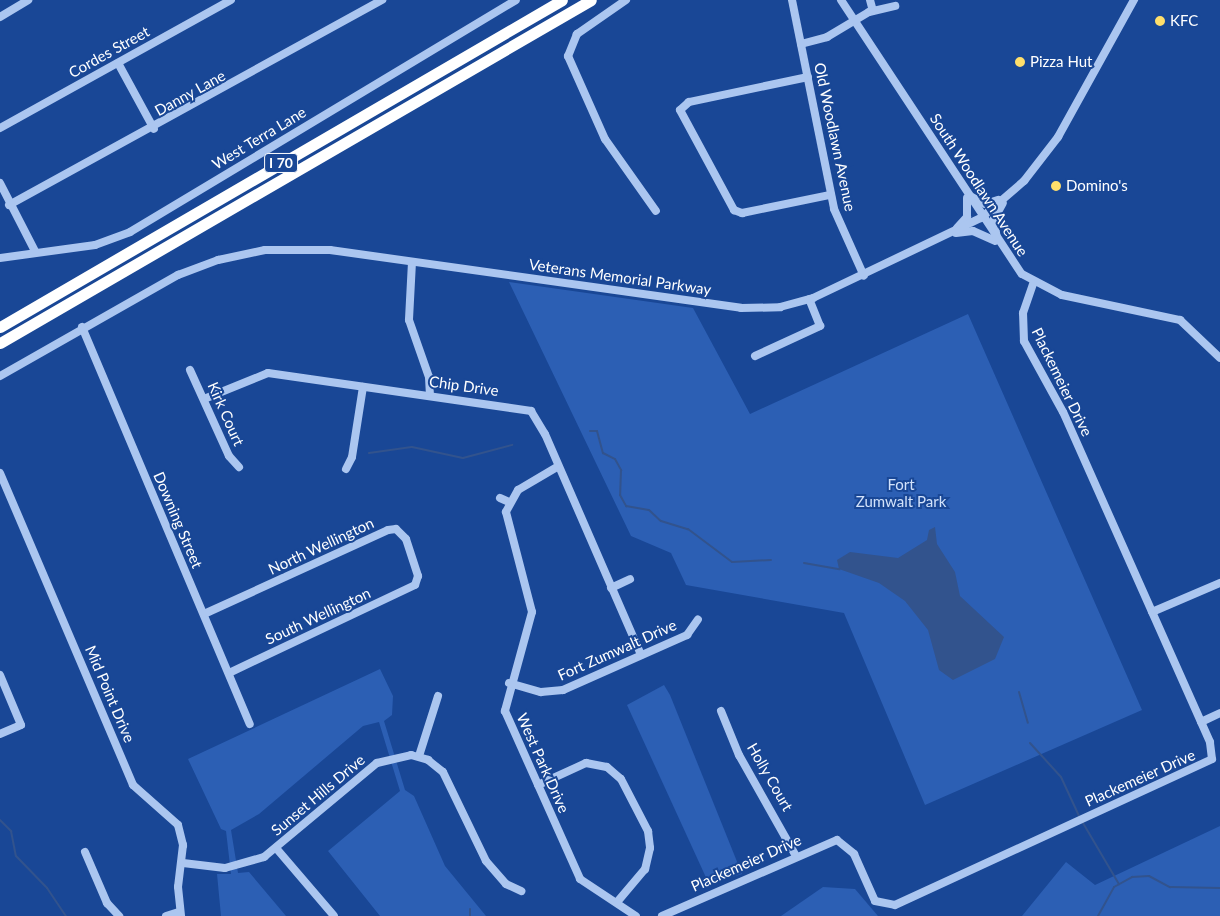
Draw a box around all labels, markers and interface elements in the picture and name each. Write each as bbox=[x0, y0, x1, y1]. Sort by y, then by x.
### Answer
place label: KFC bbox=[1170, 12, 1198, 30]
marker: KFC bbox=[1154, 15, 1166, 27]
street label: Cordes Street bbox=[65, 22, 153, 82]
place label: Pizza Hut bbox=[1030, 53, 1092, 71]
marker: Pizza Hut bbox=[1014, 56, 1026, 68]
street label: Old Woodlawn Avenue bbox=[810, 61, 860, 213]
street label: Danny Lane bbox=[151, 66, 229, 120]
street label: West Terra Lane bbox=[209, 103, 309, 173]
street label: South Woodlawn Avenue bbox=[926, 110, 1032, 260]
road number: I 70 bbox=[264, 152, 298, 174]
place label: Domino's bbox=[1066, 177, 1128, 195]
marker: Domino's bbox=[1050, 180, 1062, 192]
street label: Veterans Memorial Parkway bbox=[528, 255, 712, 299]
street label: Plackemeier Drive bbox=[1028, 325, 1096, 439]
street label: Chip Drive bbox=[428, 372, 500, 400]
street label: Kirk Court bbox=[204, 379, 248, 449]
street label: Downing Street bbox=[150, 469, 206, 571]
park label: Fort Zumwalt Park bbox=[856, 475, 946, 510]
street label: North Wellington bbox=[265, 514, 377, 578]
street label: South Wellington bbox=[262, 584, 374, 648]
street label: Fort Zumwalt Drive bbox=[555, 616, 679, 684]
street label: Mid Point Drive bbox=[81, 643, 139, 745]
street label: West Park Drive bbox=[513, 710, 573, 816]
street label: Holly Court bbox=[743, 740, 797, 814]
street label: Plackemeier Drive bbox=[1082, 746, 1198, 810]
street label: Sunset Hills Drive bbox=[268, 751, 368, 839]
street label: Plackemeier Drive bbox=[688, 831, 804, 895]

